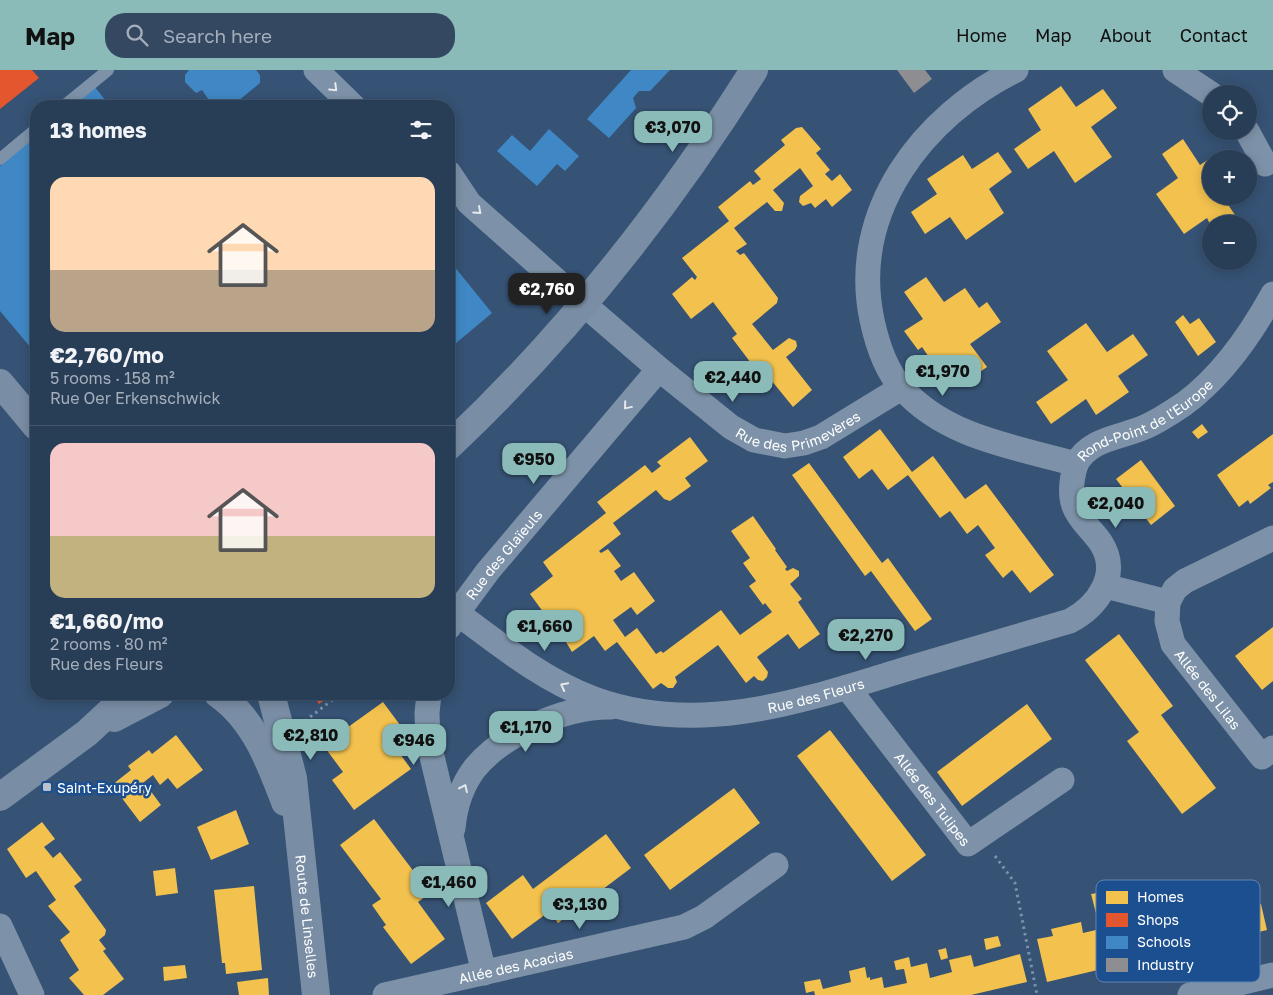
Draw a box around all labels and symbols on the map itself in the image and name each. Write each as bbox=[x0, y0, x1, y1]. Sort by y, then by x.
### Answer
one-way arrow bbox=[329, 82, 338, 91]
pin: €3,070 bbox=[632, 111, 714, 153]
one-way arrow bbox=[472, 206, 481, 215]
pin: €2,760 bbox=[506, 272, 588, 315]
pin: €1,970 bbox=[902, 354, 984, 397]
pin: €2,440 bbox=[692, 360, 774, 403]
street label: Rond-Point de l'Europe bbox=[1073, 375, 1216, 464]
one-way arrow bbox=[624, 401, 633, 410]
street label: Rue des Primevères bbox=[733, 407, 863, 455]
pin: €950 bbox=[504, 442, 564, 485]
pin: €2,040 bbox=[1075, 486, 1157, 529]
street label: Rue des Glaïeuls bbox=[461, 506, 545, 603]
pin: €1,660 bbox=[504, 610, 586, 652]
pin: €2,270 bbox=[825, 618, 907, 661]
street label: Allée des Lilas bbox=[1172, 646, 1245, 732]
street label: Rue des Fleurs bbox=[766, 674, 866, 716]
one-way arrow bbox=[560, 681, 569, 692]
pin: €1,170 bbox=[485, 710, 567, 753]
pin: €2,810 bbox=[270, 718, 352, 761]
pin: €946 bbox=[384, 724, 444, 766]
street label: Allée des Tulipes bbox=[892, 748, 975, 849]
place label: Saint-Exupéry bbox=[57, 779, 152, 796]
marker: Saint-Exupéry bbox=[41, 781, 53, 793]
one-way arrow bbox=[458, 784, 468, 793]
street label: Route de Linselles bbox=[293, 854, 323, 979]
pin: €1,460 bbox=[408, 866, 490, 908]
legend bbox=[1096, 880, 1260, 982]
pin: €3,130 bbox=[539, 888, 621, 930]
text: Homes bbox=[1137, 888, 1184, 905]
text: Shops bbox=[1137, 911, 1179, 928]
text: Schools bbox=[1137, 933, 1191, 950]
street label: Allée des Acacias bbox=[457, 944, 575, 987]
text: Industry bbox=[1137, 956, 1194, 973]

